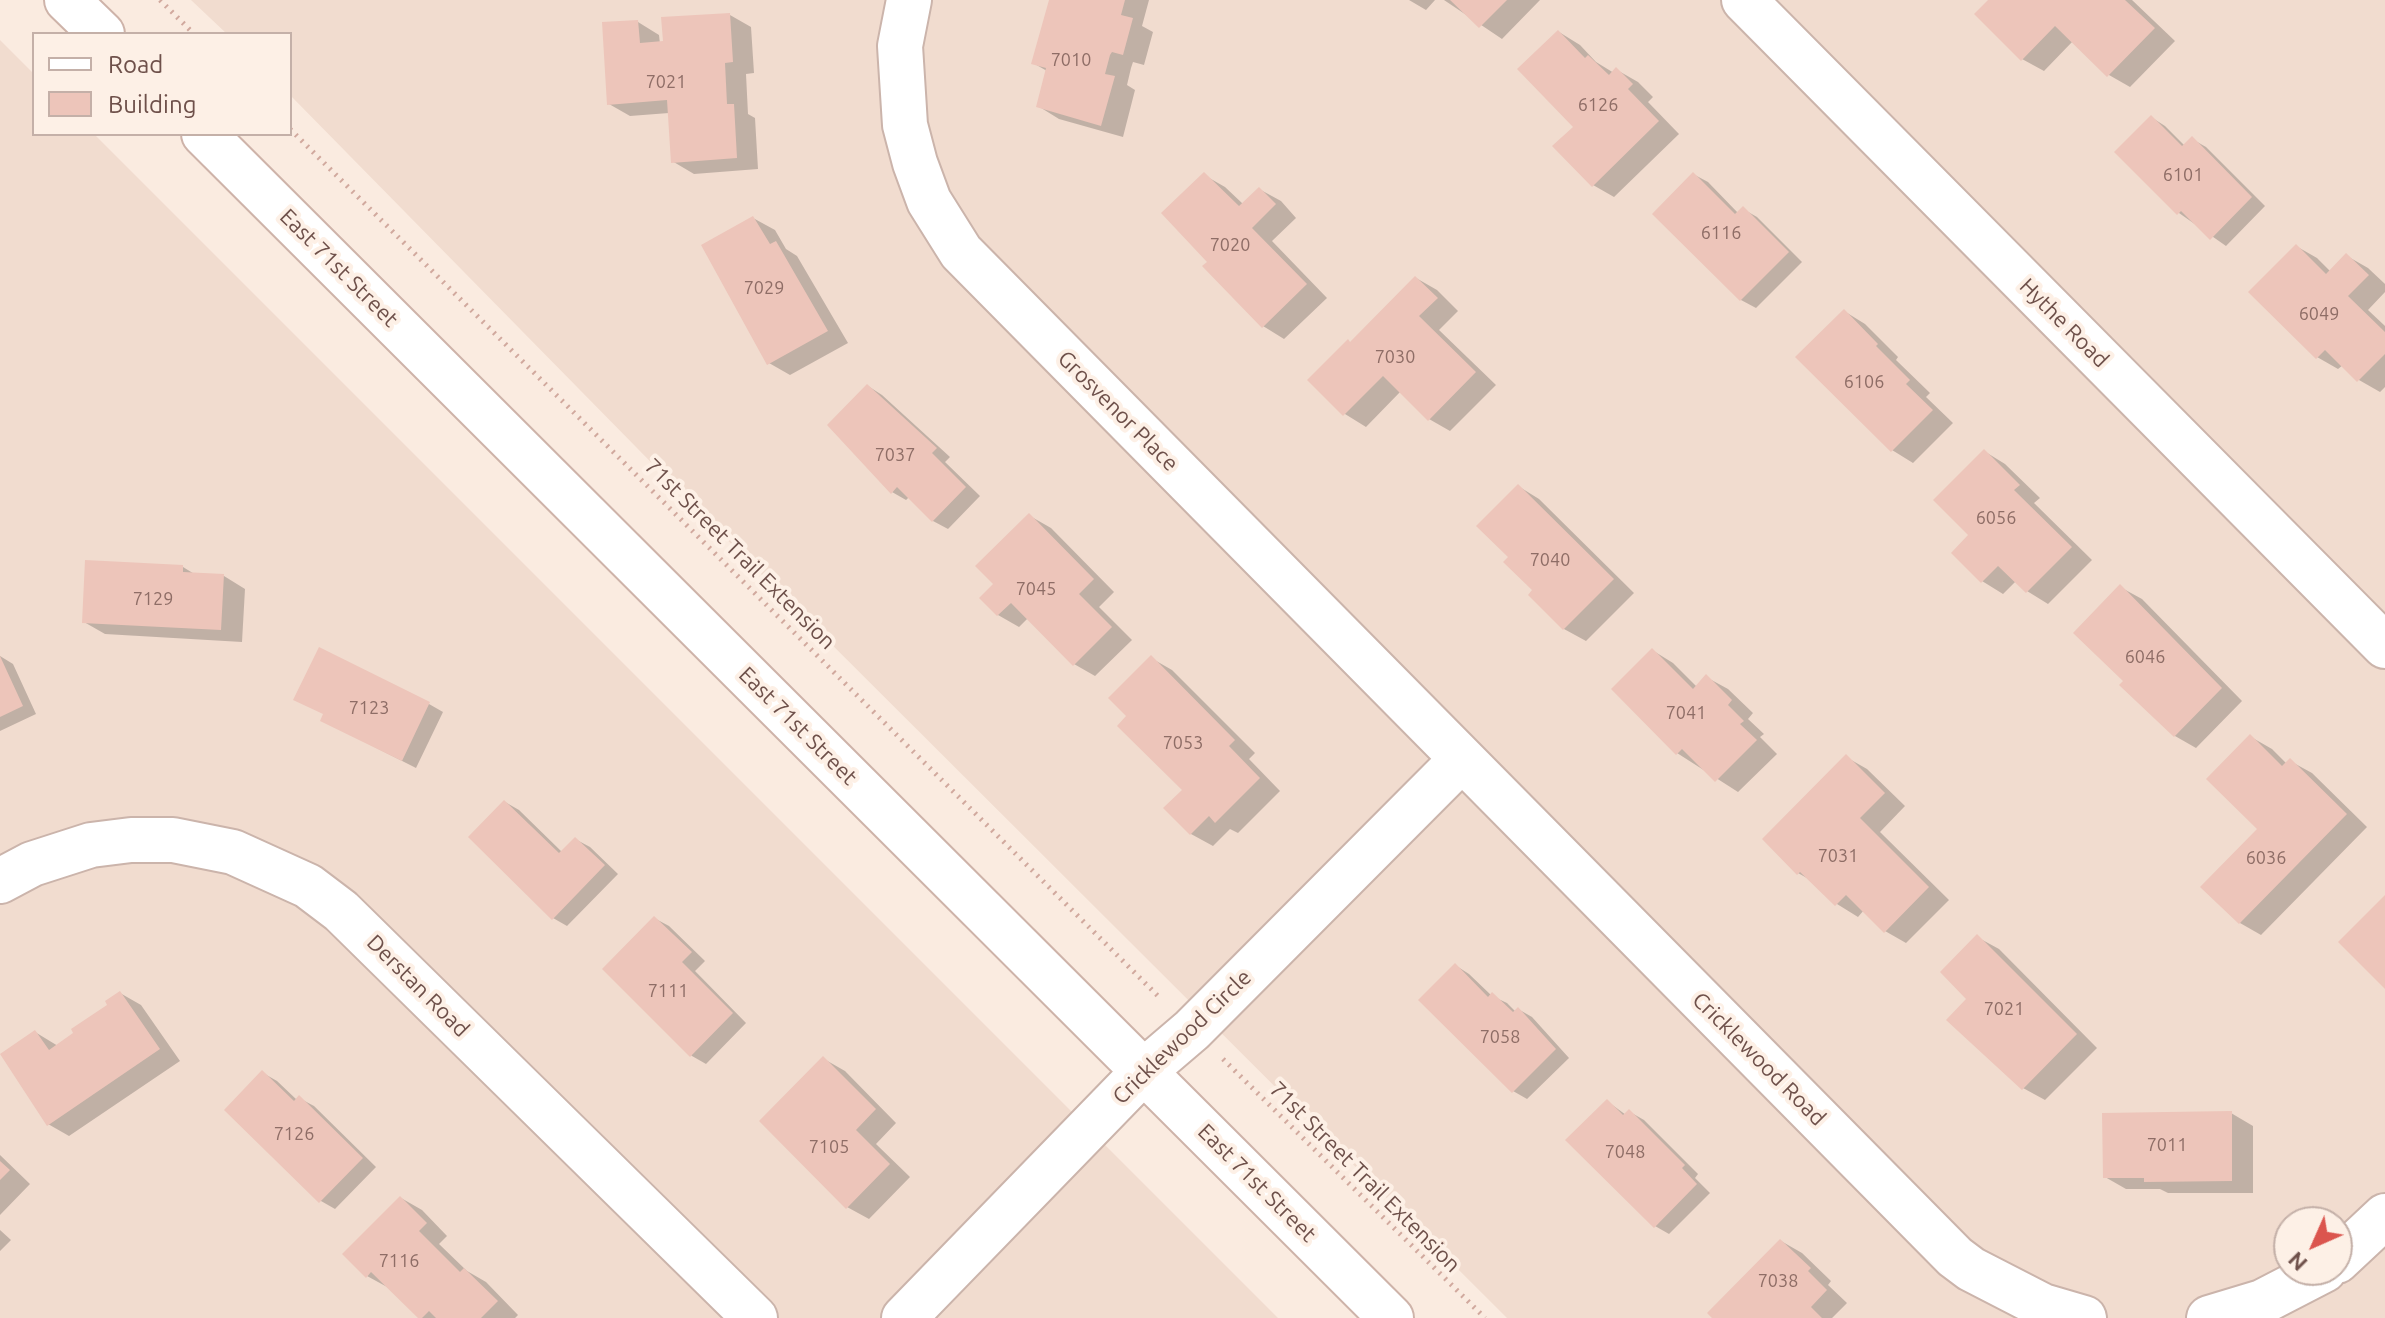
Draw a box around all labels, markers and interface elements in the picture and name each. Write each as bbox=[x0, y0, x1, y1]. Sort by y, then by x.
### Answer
legend bbox=[32, 32, 292, 136]
house number: 7010 bbox=[1051, 49, 1091, 71]
text: Road bbox=[108, 51, 163, 78]
house number: 7021 bbox=[646, 71, 686, 93]
text: Building bbox=[108, 91, 196, 118]
house number: 6126 bbox=[1578, 94, 1618, 116]
house number: 6101 bbox=[2163, 164, 2203, 186]
street label: East 71st Street bbox=[274, 203, 404, 333]
house number: 6116 bbox=[1701, 222, 1741, 244]
house number: 7020 bbox=[1210, 234, 1250, 256]
street label: Hythe Road bbox=[2014, 273, 2114, 373]
house number: 7029 bbox=[744, 277, 784, 299]
house number: 6049 bbox=[2299, 303, 2339, 325]
street label: Grosvenor Place bbox=[1052, 345, 1184, 477]
house number: 7030 bbox=[1375, 346, 1415, 368]
house number: 6106 bbox=[1844, 371, 1884, 393]
house number: 7037 bbox=[875, 444, 915, 466]
street label: 71st Street Trail Extension bbox=[639, 453, 841, 655]
house number: 6056 bbox=[1976, 507, 2016, 529]
house number: 7040 bbox=[1530, 549, 1570, 571]
house number: 7045 bbox=[1016, 578, 1056, 600]
house number: 7129 bbox=[133, 588, 173, 610]
house number: 6046 bbox=[2125, 646, 2165, 668]
street label: East 71st Street bbox=[733, 661, 863, 791]
house number: 7123 bbox=[349, 697, 389, 719]
house number: 7041 bbox=[1666, 702, 1706, 724]
house number: 7053 bbox=[1163, 732, 1203, 754]
house number: 7031 bbox=[1818, 845, 1858, 867]
house number: 6036 bbox=[2246, 847, 2286, 869]
street label: Derstan Road bbox=[361, 929, 475, 1043]
street label: Cricklewood Circle bbox=[1107, 964, 1257, 1110]
house number: 7111 bbox=[648, 980, 688, 1002]
street label: Cricklewood Road bbox=[1687, 987, 1831, 1131]
house number: 7021 bbox=[1984, 998, 2024, 1020]
house number: 7058 bbox=[1480, 1026, 1520, 1048]
street label: 71st Street Trail Extension bbox=[1264, 1076, 1466, 1278]
street label: East 71st Street bbox=[1192, 1118, 1322, 1248]
house number: 7126 bbox=[274, 1123, 314, 1145]
house number: 7011 bbox=[2147, 1134, 2187, 1156]
house number: 7105 bbox=[809, 1136, 849, 1158]
house number: 7048 bbox=[1605, 1141, 1645, 1163]
north arrow bbox=[2273, 1206, 2353, 1286]
text: N bbox=[2282, 1247, 2312, 1277]
house number: 7116 bbox=[379, 1250, 419, 1272]
house number: 7038 bbox=[1758, 1270, 1798, 1292]

